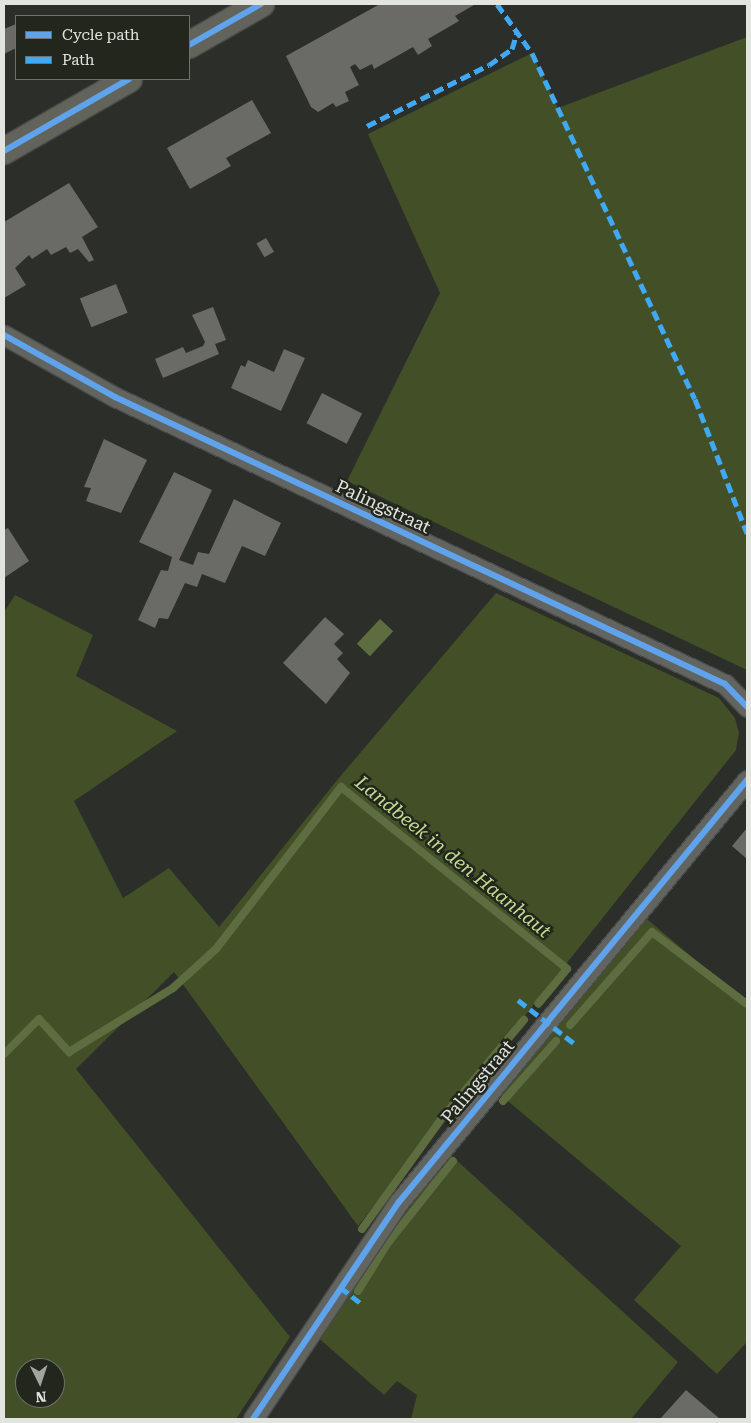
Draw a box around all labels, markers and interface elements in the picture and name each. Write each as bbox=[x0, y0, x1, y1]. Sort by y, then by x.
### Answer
legend bbox=[15, 15, 190, 80]
text: Cycle path bbox=[62, 26, 139, 44]
text: Path bbox=[62, 51, 95, 69]
street label: Palingstraat bbox=[332, 476, 434, 538]
water label: Landbeek in den Haanhaut bbox=[351, 771, 555, 943]
street label: Palingstraat bbox=[437, 1036, 519, 1128]
north arrow bbox=[15, 1358, 65, 1408]
text: N bbox=[35, 1389, 47, 1405]

